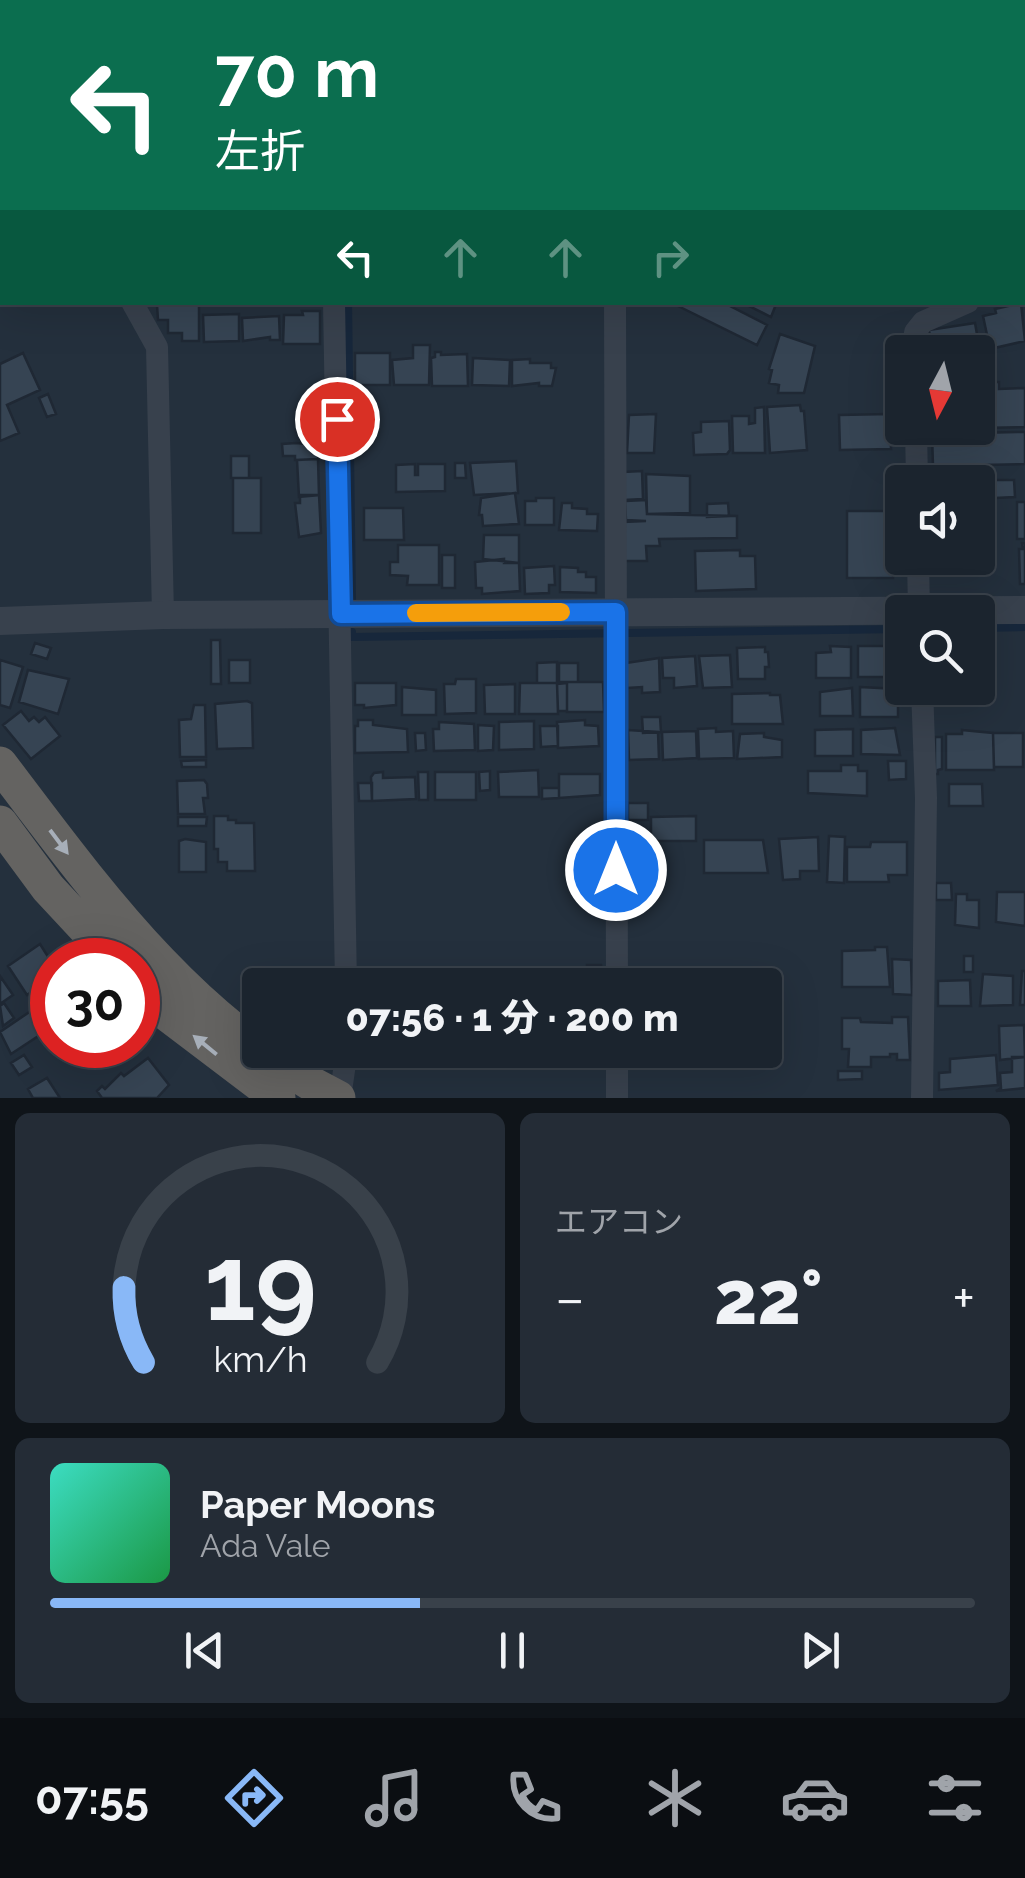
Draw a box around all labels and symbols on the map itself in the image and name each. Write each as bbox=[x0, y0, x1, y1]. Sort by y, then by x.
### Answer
north arrow bbox=[885, 335, 995, 445]
pin bbox=[295, 377, 380, 462]
position arrow bbox=[564, 818, 668, 922]
one-way arrow bbox=[48, 829, 69, 855]
speed limit sign: 30 bbox=[30, 938, 160, 1068]
one-way arrow bbox=[192, 1035, 217, 1056]

